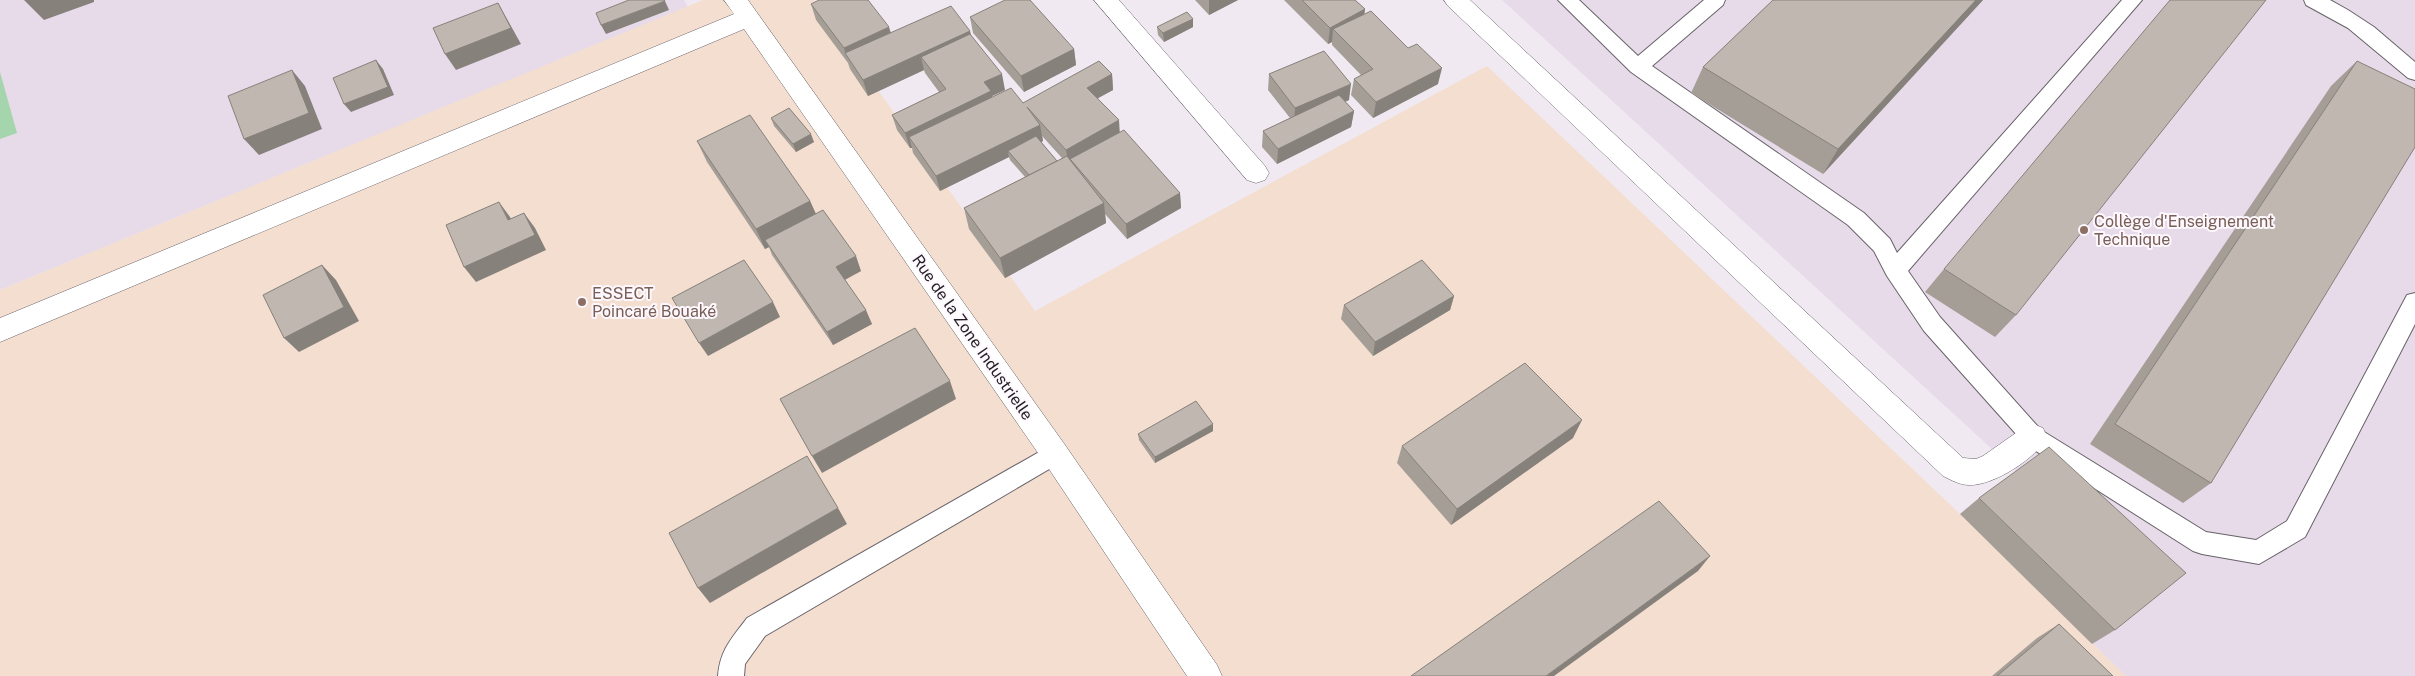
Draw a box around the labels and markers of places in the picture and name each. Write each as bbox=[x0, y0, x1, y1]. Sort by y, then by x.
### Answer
place label: Collège d'Enseignement Technique bbox=[2094, 212, 2274, 249]
marker: Collège d'Enseignement Technique bbox=[2078, 224, 2090, 236]
place label: ESSECT Poincaré Bouaké bbox=[592, 284, 716, 321]
marker: ESSECT Poincaré Bouaké bbox=[576, 296, 588, 308]

